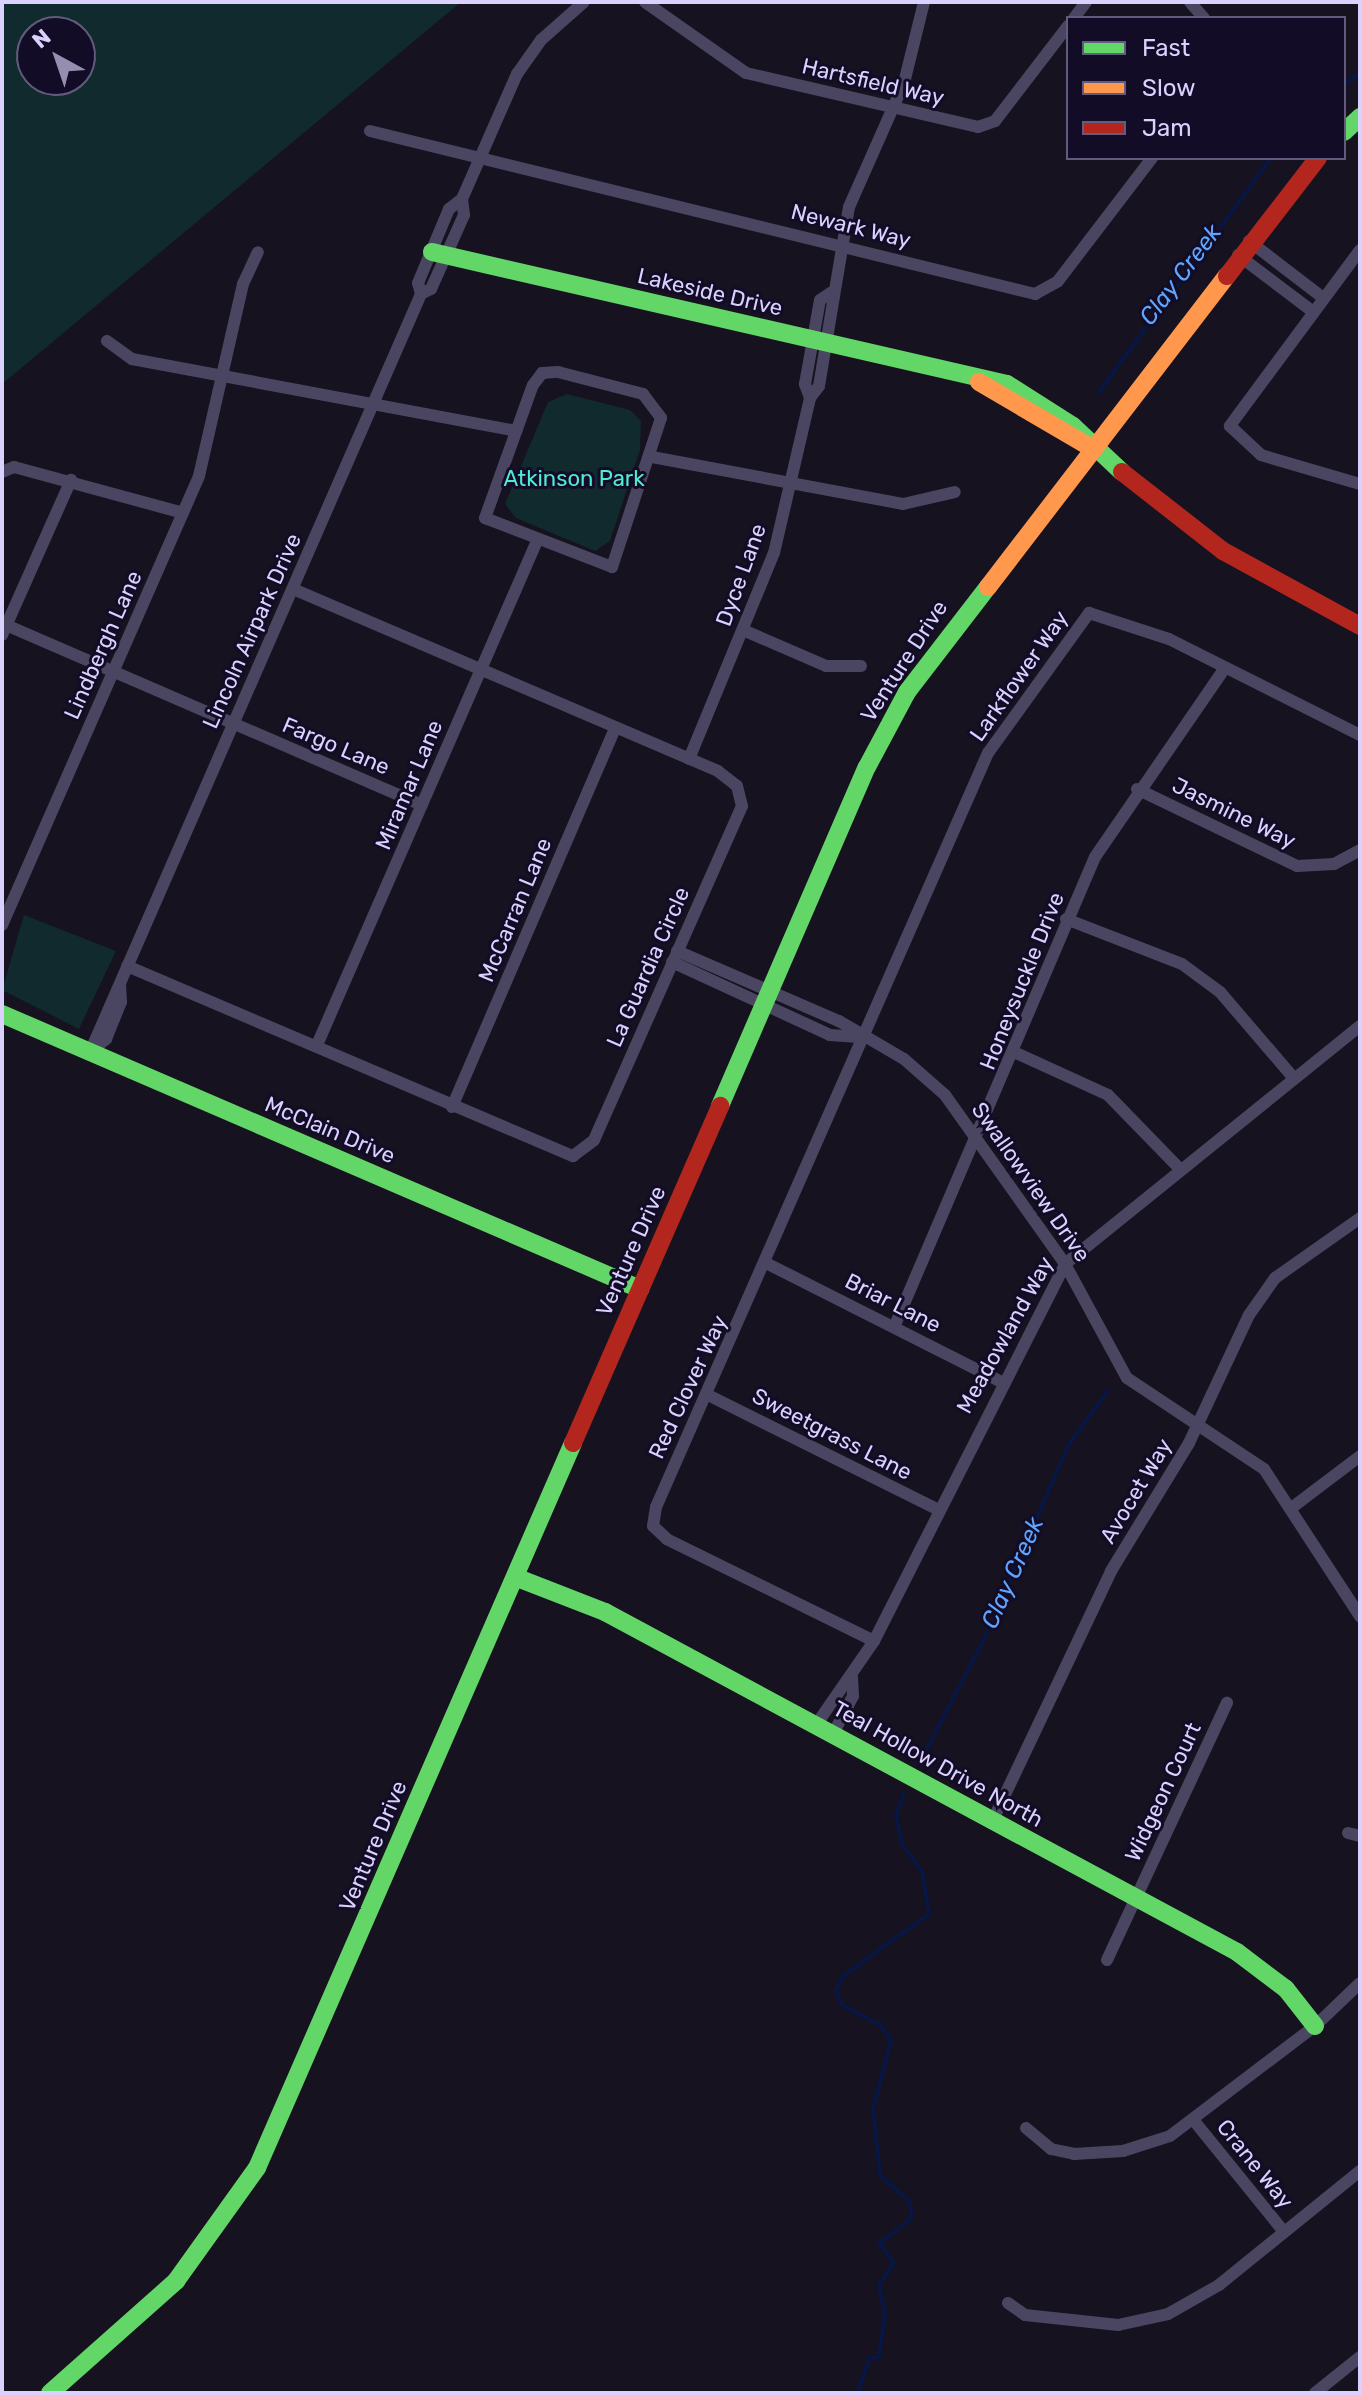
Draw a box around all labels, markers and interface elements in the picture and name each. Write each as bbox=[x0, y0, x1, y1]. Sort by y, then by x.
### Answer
north arrow bbox=[16, 16, 96, 96]
legend bbox=[1066, 16, 1346, 160]
text: N bbox=[27, 23, 56, 54]
text: Fast bbox=[1142, 34, 1190, 62]
street label: Hartsfield Way bbox=[799, 53, 947, 111]
text: Slow bbox=[1142, 74, 1195, 102]
text: Jam bbox=[1142, 114, 1192, 142]
street label: Newark Way bbox=[788, 198, 914, 254]
water label: Clay Creek bbox=[1134, 219, 1228, 331]
street label: Lakeside Drive bbox=[635, 262, 785, 322]
park label: Atkinson Park bbox=[503, 466, 645, 492]
street label: Dyce Lane bbox=[710, 520, 772, 630]
street label: Lincoln Airpark Drive bbox=[197, 529, 307, 733]
street label: Lindbergh Lane bbox=[58, 567, 148, 723]
street label: Venture Drive bbox=[855, 595, 953, 727]
street label: Larkflower Way bbox=[964, 605, 1074, 747]
street label: Fargo Lane bbox=[278, 712, 394, 780]
street label: Miramar Lane bbox=[370, 716, 448, 854]
street label: Jasmine Way bbox=[1168, 772, 1300, 854]
street label: McCarran Lane bbox=[473, 834, 557, 986]
street label: La Guardia Circle bbox=[601, 883, 695, 1051]
street label: Honeysuckle Drive bbox=[974, 888, 1070, 1074]
street label: McClain Drive bbox=[261, 1091, 399, 1169]
street label: Swallowview Drive bbox=[966, 1097, 1096, 1267]
street label: Venture Drive bbox=[591, 1182, 671, 1320]
street label: Meadowland Way bbox=[951, 1252, 1059, 1418]
street label: Briar Lane bbox=[840, 1268, 946, 1338]
street label: Red Clover Way bbox=[643, 1311, 733, 1463]
street label: Sweetgrass Lane bbox=[748, 1382, 916, 1486]
street label: Avocet Way bbox=[1094, 1434, 1178, 1548]
water label: Clay Creek bbox=[976, 1513, 1050, 1633]
street label: Teal Hollow Drive North bbox=[828, 1695, 1048, 1833]
street label: Widgeon Court bbox=[1119, 1718, 1207, 1866]
street label: Venture Drive bbox=[334, 1777, 412, 1915]
street label: Crane Way bbox=[1211, 2114, 1299, 2214]

